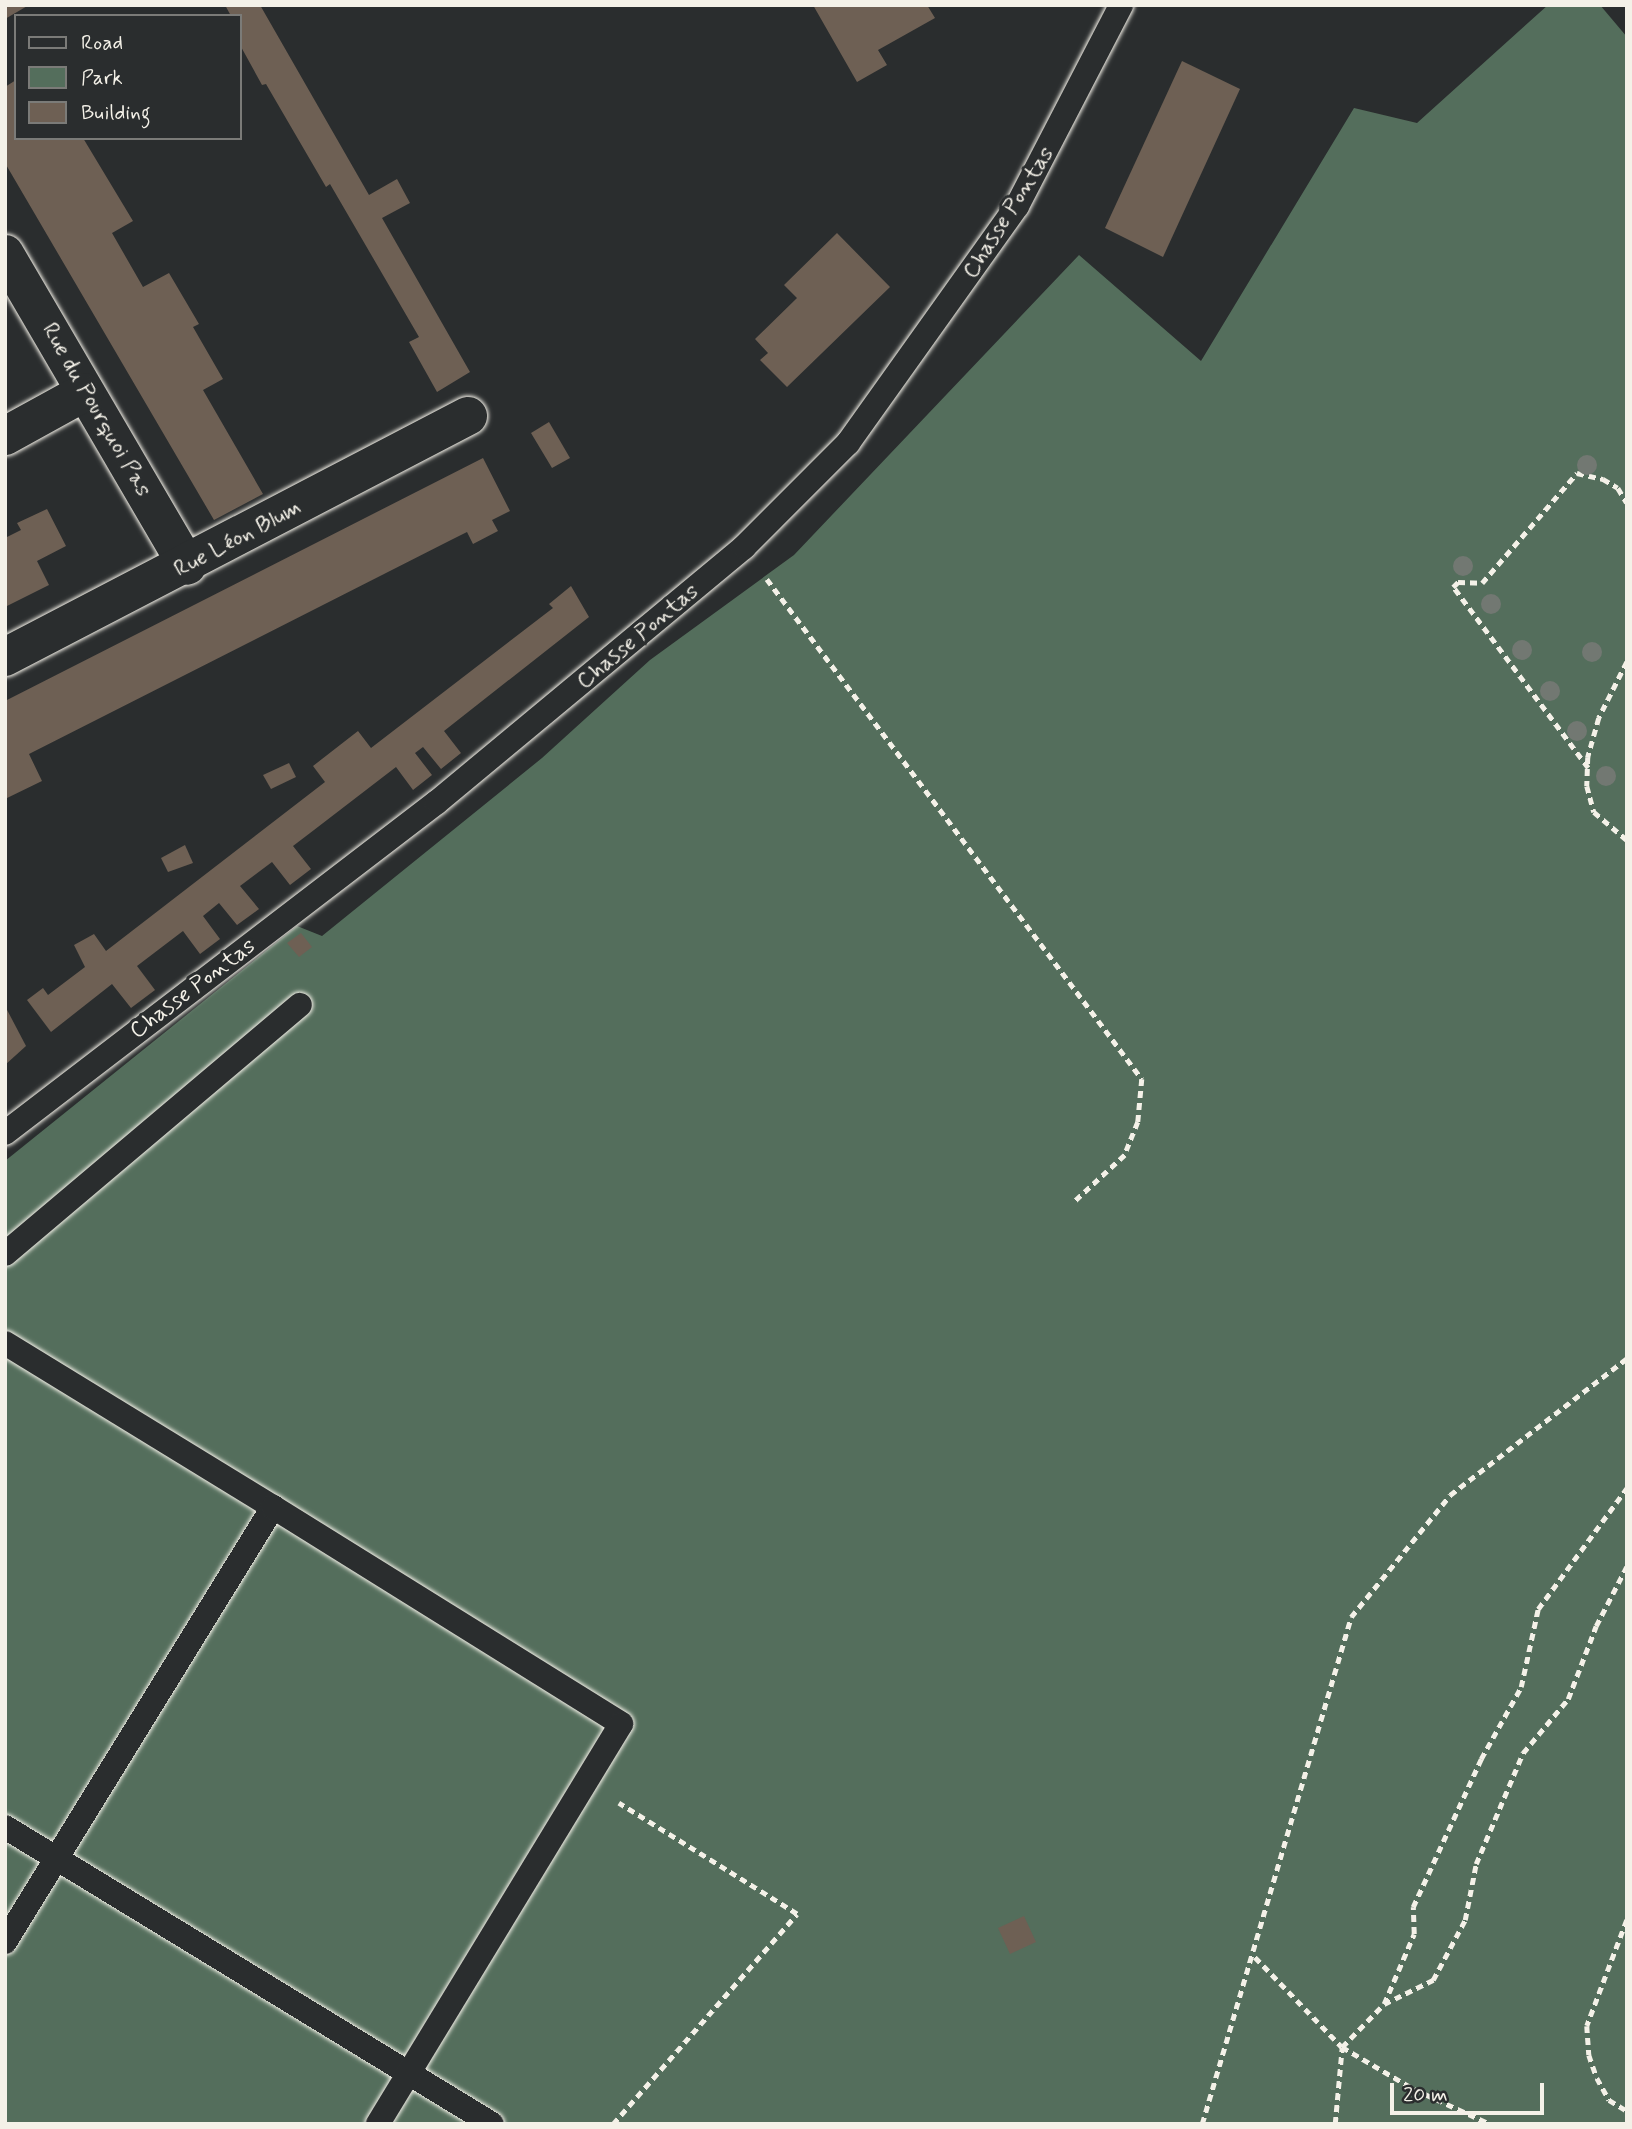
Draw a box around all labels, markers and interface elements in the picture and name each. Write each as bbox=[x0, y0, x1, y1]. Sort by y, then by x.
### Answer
legend bbox=[14, 14, 242, 140]
text: Road bbox=[81, 29, 123, 57]
text: Park bbox=[81, 64, 123, 92]
text: Building bbox=[81, 99, 151, 127]
street label: Chasse Pontas bbox=[960, 146, 1058, 280]
street label: Rue du Pourquoi Pas bbox=[37, 321, 155, 499]
street label: Rue Léon Blum bbox=[166, 492, 310, 586]
street label: Chasse Pontas bbox=[575, 581, 701, 693]
street label: Chasse Pontas bbox=[128, 935, 258, 1043]
scale bar bbox=[1394, 2070, 1548, 2114]
text: 20 m bbox=[1403, 2081, 1448, 2109]

